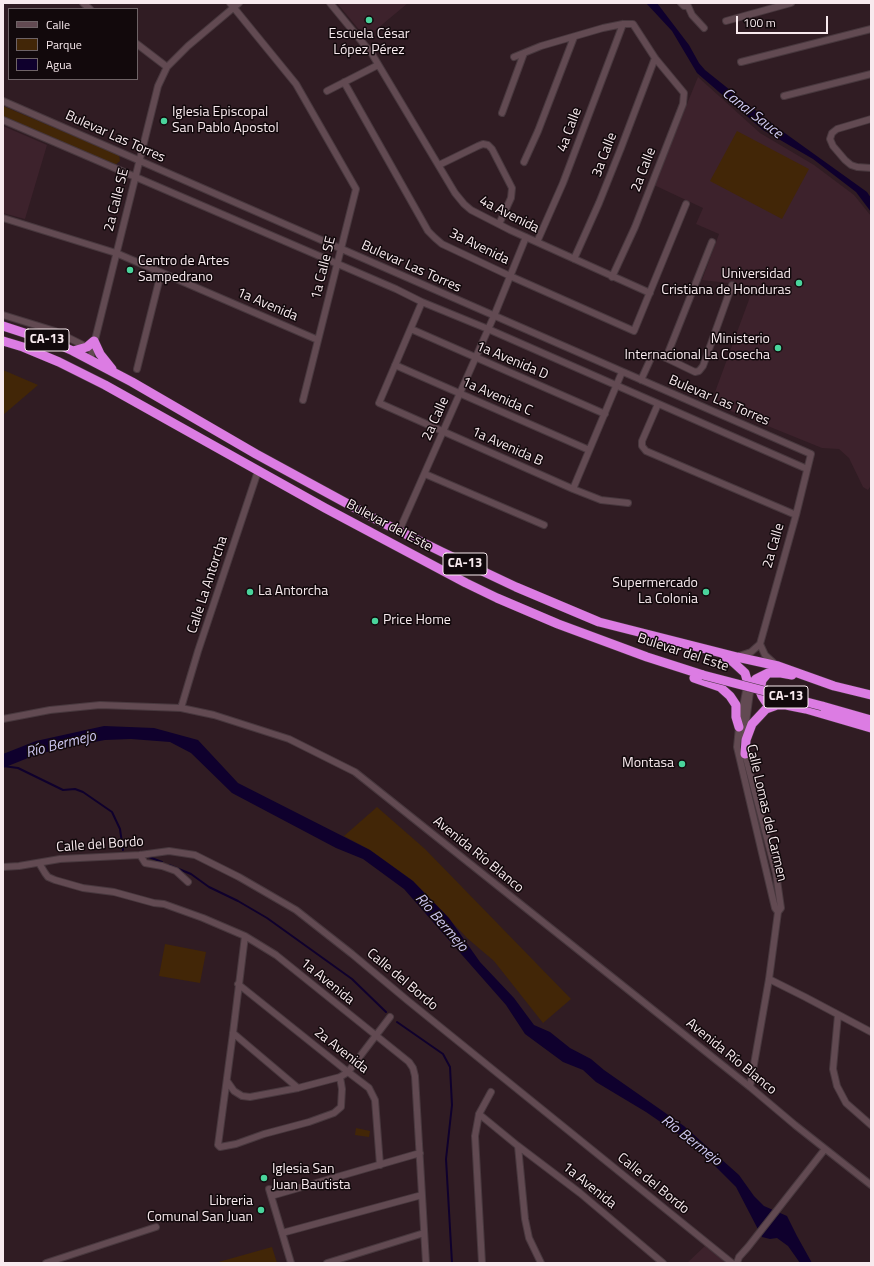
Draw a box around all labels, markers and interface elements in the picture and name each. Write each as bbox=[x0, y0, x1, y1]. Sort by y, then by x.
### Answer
legend bbox=[8, 8, 138, 80]
scale bar bbox=[738, 8, 830, 34]
text: 100 m bbox=[743, 13, 776, 32]
text: Calle bbox=[46, 15, 70, 34]
marker: Escuela César López Pérez bbox=[364, 15, 374, 25]
place label: Escuela César López Pérez bbox=[328, 27, 410, 60]
text: Parque bbox=[46, 35, 82, 54]
text: Agua bbox=[46, 55, 72, 74]
water label: Canal Sauce bbox=[718, 85, 786, 143]
place label: Iglesia Episcopal San Pablo Apostol bbox=[172, 105, 279, 138]
street label: 4a Calle bbox=[554, 105, 586, 155]
street label: Bulevar Las Torres bbox=[62, 107, 168, 167]
marker: Iglesia Episcopal San Pablo Apostol bbox=[159, 116, 169, 126]
street label: 3a Calle bbox=[589, 130, 621, 180]
street label: 2a Calle bbox=[628, 145, 660, 195]
street label: 2a Calle SE bbox=[101, 167, 133, 233]
street label: 4a Avenida bbox=[476, 193, 542, 237]
street label: 3a Avenida bbox=[446, 225, 512, 269]
street label: 1a Calle SE bbox=[308, 235, 340, 301]
street label: Bulevar Las Torres bbox=[358, 237, 464, 297]
place label: Centro de Artes Sampedrano bbox=[138, 254, 229, 286]
marker: Centro de Artes Sampedrano bbox=[125, 265, 135, 275]
place label: Universidad Cristiana de Honduras bbox=[661, 267, 791, 300]
marker: Universidad Cristiana de Honduras bbox=[794, 278, 804, 288]
street label: 1a Avenida bbox=[234, 285, 300, 325]
road number: CA-13 bbox=[25, 329, 69, 351]
place label: Ministerio Internacional La Cosecha bbox=[624, 332, 770, 364]
street label: 1a Avenida D bbox=[473, 338, 551, 384]
marker: Ministerio Internacional La Cosecha bbox=[773, 343, 783, 353]
street label: Bulevar Las Torres bbox=[666, 372, 772, 430]
street label: 1a Avenida C bbox=[459, 374, 535, 420]
street label: 2a Calle bbox=[419, 395, 453, 443]
street label: 1a Avenida B bbox=[469, 424, 545, 470]
street label: Bulevar del Este bbox=[343, 496, 435, 556]
street label: 2a Calle bbox=[760, 522, 788, 570]
street label: Calle La Antorcha bbox=[184, 534, 232, 636]
road number: CA-13 bbox=[443, 553, 487, 575]
place label: Supermercado La Colonia bbox=[612, 576, 698, 608]
place label: La Antorcha bbox=[258, 584, 328, 600]
marker: La Antorcha bbox=[245, 587, 255, 597]
marker: Supermercado La Colonia bbox=[701, 587, 711, 597]
place label: Price Home bbox=[383, 613, 451, 629]
marker: Price Home bbox=[370, 616, 380, 626]
street label: Bulevar del Este bbox=[635, 630, 731, 676]
road number: CA-13 bbox=[764, 686, 808, 708]
water label: Río Bermejo bbox=[24, 728, 98, 762]
street label: Calle Lomas del Carmen bbox=[742, 743, 790, 883]
place label: Montasa bbox=[622, 756, 674, 772]
marker: Montasa bbox=[677, 759, 687, 769]
street label: Avenida Río Blanco bbox=[429, 813, 527, 897]
street label: Calle del Bordo bbox=[56, 834, 144, 856]
water label: Río Bermejo bbox=[411, 890, 471, 956]
street label: Calle del Bordo bbox=[363, 945, 441, 1015]
street label: 1a Avenida bbox=[297, 955, 357, 1009]
street label: Avenida Río Blanco bbox=[682, 1015, 780, 1099]
street label: 2a Avenida bbox=[310, 1024, 372, 1078]
water label: Río Bermejo bbox=[657, 1112, 725, 1170]
street label: Calle del Bordo bbox=[614, 1150, 692, 1218]
street label: 1a Avenida bbox=[559, 1159, 619, 1213]
place label: Iglesia San Juan Bautista bbox=[272, 1162, 351, 1194]
marker: Iglesia San Juan Bautista bbox=[259, 1173, 269, 1183]
place label: Libreria Comunal San Juan bbox=[147, 1194, 253, 1226]
marker: Libreria Comunal San Juan bbox=[256, 1205, 266, 1215]

